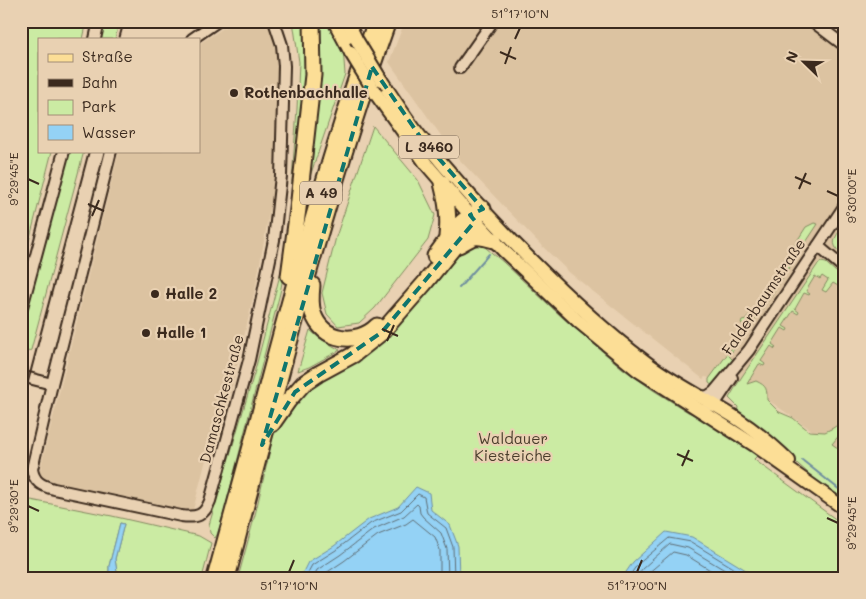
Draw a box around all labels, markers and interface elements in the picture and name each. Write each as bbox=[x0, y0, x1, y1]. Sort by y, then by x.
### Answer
text: 51°17'10"N bbox=[491, 5, 549, 21]
legend bbox=[38, 38, 200, 152]
north arrow bbox=[778, 38, 828, 88]
text: Straße bbox=[82, 46, 133, 66]
text: N bbox=[781, 48, 802, 65]
text: Bahn bbox=[82, 72, 117, 92]
place label: Rothenbachhalle bbox=[244, 82, 368, 102]
marker: Rothenbachhalle bbox=[228, 87, 240, 99]
text: Park bbox=[82, 96, 116, 116]
text: Wasser bbox=[82, 122, 136, 142]
road number: L 3460 bbox=[399, 136, 459, 158]
text: 9°29'45"E bbox=[5, 152, 21, 206]
text: 9°30'00"E bbox=[843, 169, 859, 223]
road number: A 49 bbox=[300, 182, 342, 204]
street label: Falderbaumstraße bbox=[717, 234, 810, 359]
place label: Halle 2 bbox=[165, 283, 217, 303]
marker: Halle 2 bbox=[149, 288, 161, 300]
place label: Halle 1 bbox=[156, 322, 206, 342]
marker: Halle 1 bbox=[140, 327, 152, 339]
street label: Damaschkestraße bbox=[194, 332, 248, 465]
park label: Waldauer Kiesteiche bbox=[474, 428, 552, 465]
text: 9°29'30"E bbox=[5, 479, 21, 533]
text: 9°29'45"E bbox=[843, 496, 859, 550]
text: 51°17'10"N bbox=[260, 577, 318, 593]
text: 51°17'00"N bbox=[607, 577, 667, 593]

